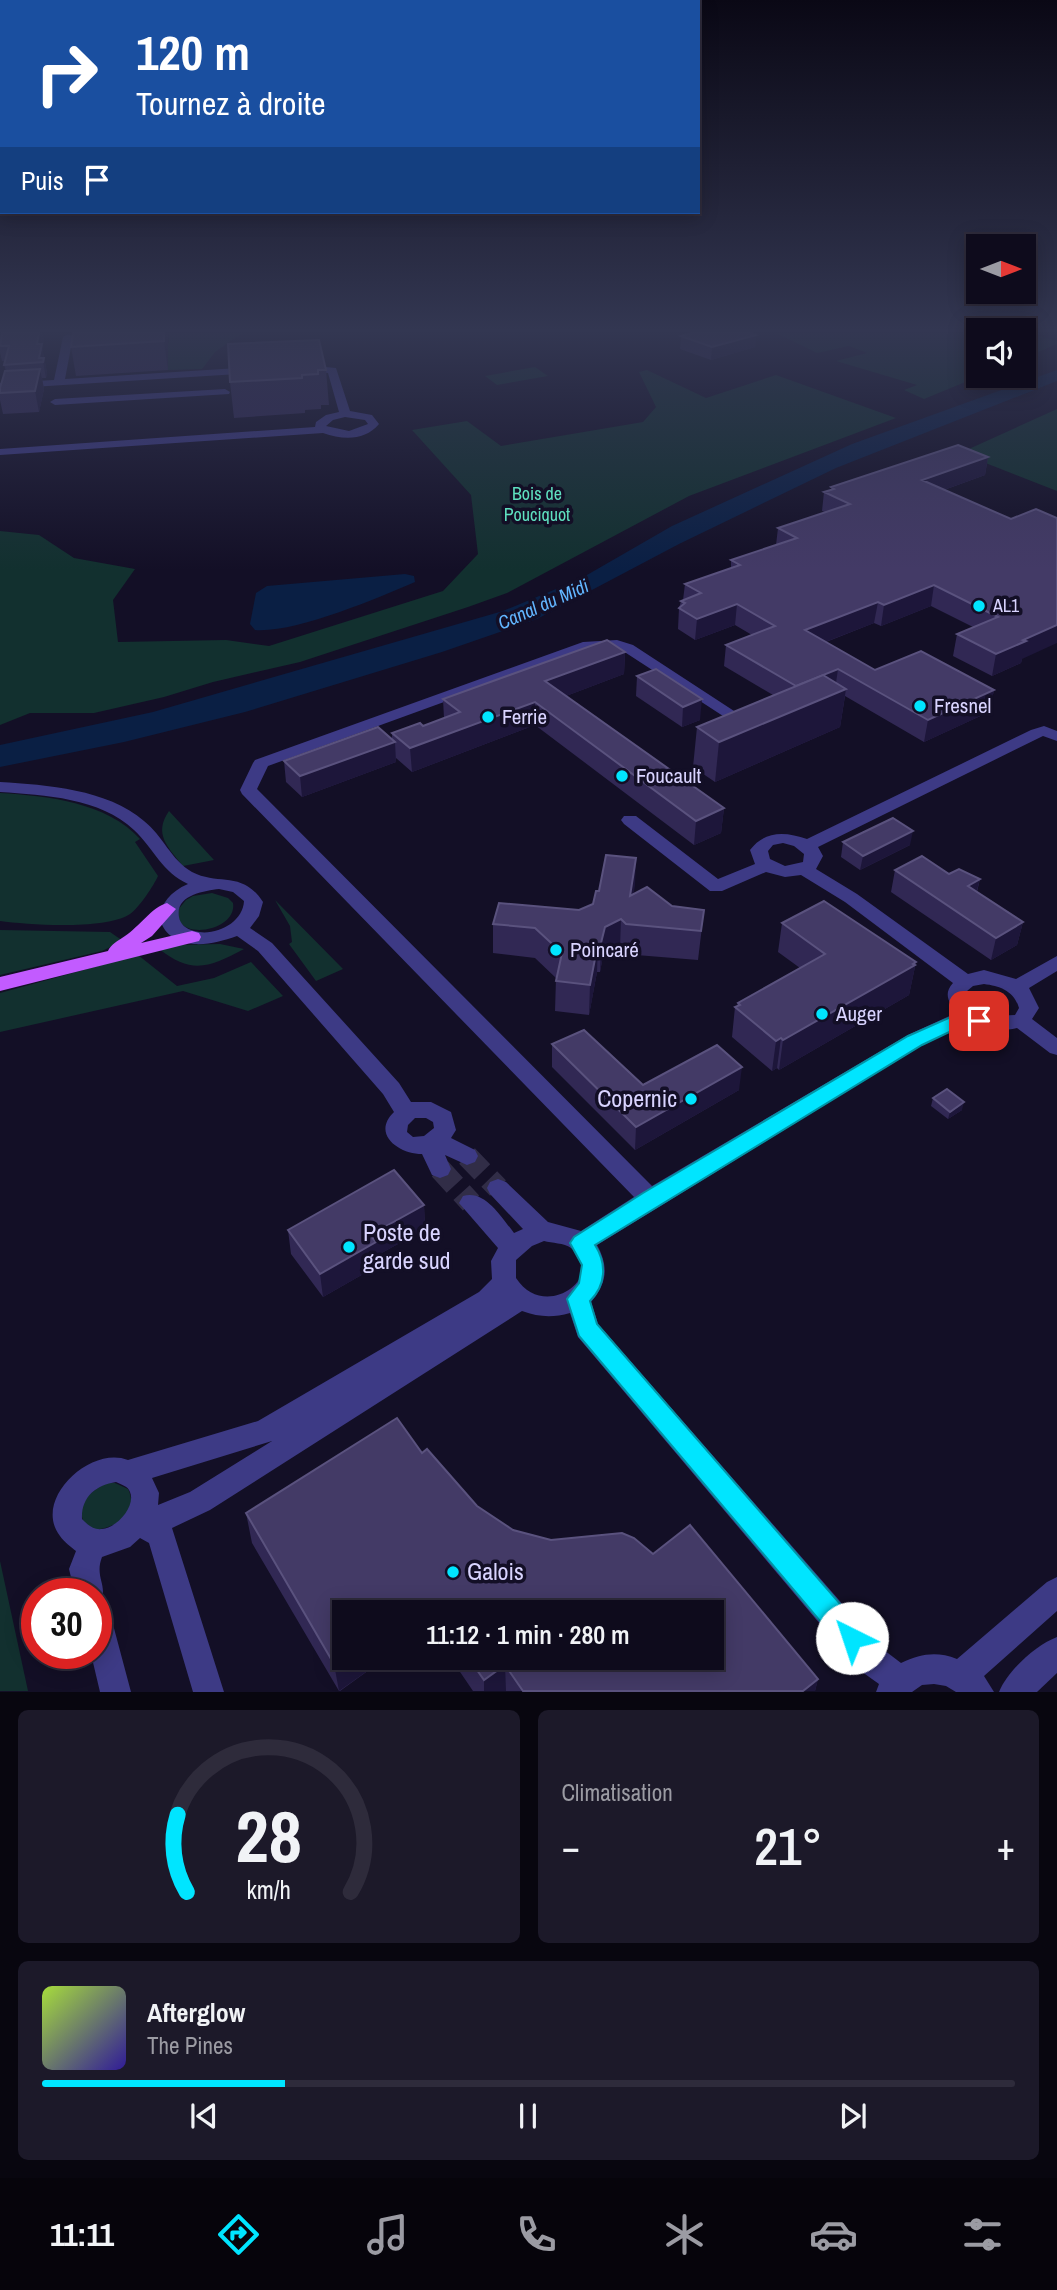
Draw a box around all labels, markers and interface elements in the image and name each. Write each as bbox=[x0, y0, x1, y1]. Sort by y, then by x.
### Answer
text: 120 m bbox=[136, 19, 250, 85]
icon: right bbox=[21, 28, 112, 119]
text: Tournez à droite bbox=[136, 82, 326, 125]
icon: arrive bbox=[78, 161, 116, 199]
text: Puis bbox=[21, 163, 64, 198]
north arrow bbox=[966, 234, 1036, 304]
map controls bbox=[966, 234, 1036, 388]
button: sound bbox=[966, 318, 1036, 388]
park label: Bois de Pouciquot bbox=[504, 481, 570, 527]
water label: Canal du Midi bbox=[493, 572, 593, 636]
place label: AL1 bbox=[992, 593, 1020, 618]
marker: AL1 bbox=[971, 598, 987, 614]
place label: Fresnel bbox=[934, 691, 991, 720]
marker: Fresnel bbox=[912, 698, 928, 714]
place label: Ferrie bbox=[502, 702, 547, 731]
marker: Ferrie bbox=[480, 709, 496, 725]
place label: Foucault bbox=[636, 761, 701, 790]
marker: Foucault bbox=[614, 768, 630, 784]
place label: Poincaré bbox=[570, 935, 639, 964]
marker: Poincaré bbox=[548, 942, 564, 958]
pin bbox=[949, 991, 1009, 1051]
place label: Auger bbox=[835, 999, 882, 1028]
icon: arrive bbox=[960, 1002, 998, 1040]
marker: Auger bbox=[814, 1006, 830, 1022]
place label: Copernic bbox=[597, 1082, 677, 1114]
marker: Copernic bbox=[683, 1091, 699, 1107]
place label: Poste de garde sud bbox=[363, 1216, 451, 1276]
marker: Poste de garde sud bbox=[341, 1239, 357, 1255]
place label: Galois bbox=[467, 1555, 524, 1587]
marker: Galois bbox=[445, 1564, 461, 1580]
speed limit sign: 30 bbox=[21, 1578, 112, 1669]
position arrow bbox=[815, 1601, 889, 1675]
text: 11:12 · 1 min · 280 m bbox=[426, 1617, 630, 1652]
text: Climatisation bbox=[562, 1777, 673, 1808]
text: 28 bbox=[236, 1788, 302, 1886]
text: 21° bbox=[754, 1811, 822, 1881]
text: − bbox=[562, 1821, 580, 1872]
text: + bbox=[997, 1821, 1015, 1872]
text: km/h bbox=[247, 1873, 291, 1907]
text: Afterglow bbox=[147, 1995, 245, 2030]
text: The Pines bbox=[147, 2030, 233, 2061]
icon: previous bbox=[185, 2097, 223, 2135]
icon: pause bbox=[509, 2097, 547, 2135]
icon: next bbox=[834, 2097, 872, 2135]
icon: directions bbox=[214, 2210, 263, 2259]
icon: music bbox=[363, 2210, 412, 2259]
icon: phone bbox=[512, 2210, 561, 2259]
icon: climate bbox=[660, 2210, 709, 2259]
icon: car bbox=[809, 2210, 858, 2259]
icon: filters bbox=[958, 2210, 1007, 2259]
text: 11:11 bbox=[50, 2213, 114, 2256]

